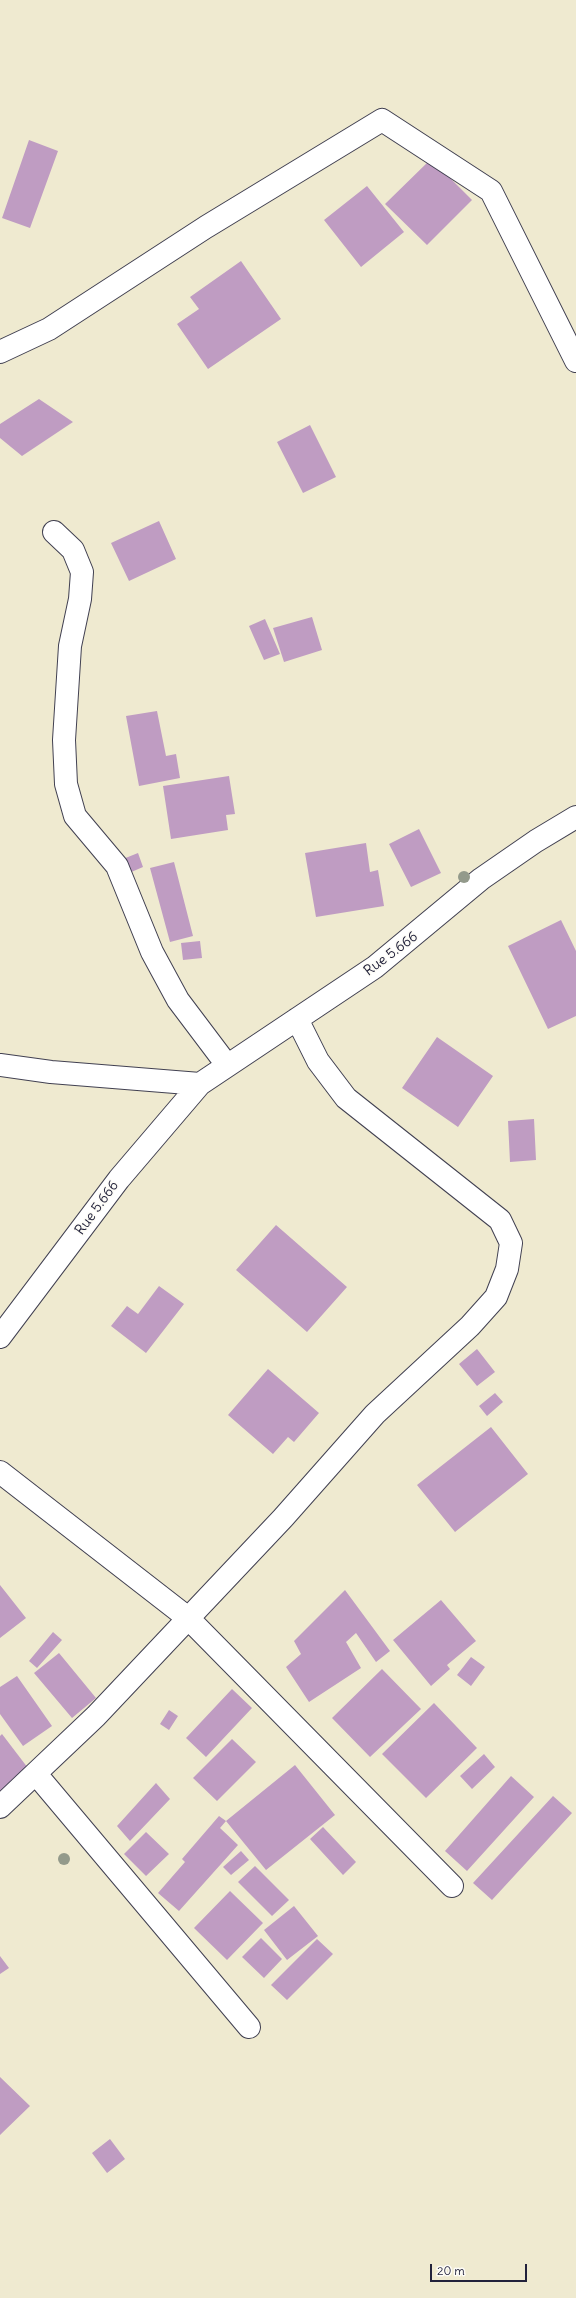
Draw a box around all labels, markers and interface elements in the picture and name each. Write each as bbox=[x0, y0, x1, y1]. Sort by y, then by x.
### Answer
street label: Rue 5.666 bbox=[361, 928, 421, 980]
street label: Rue 5.666 bbox=[72, 1178, 122, 1238]
scale bar bbox=[432, 2256, 529, 2282]
text: 20 m bbox=[437, 2263, 465, 2278]

